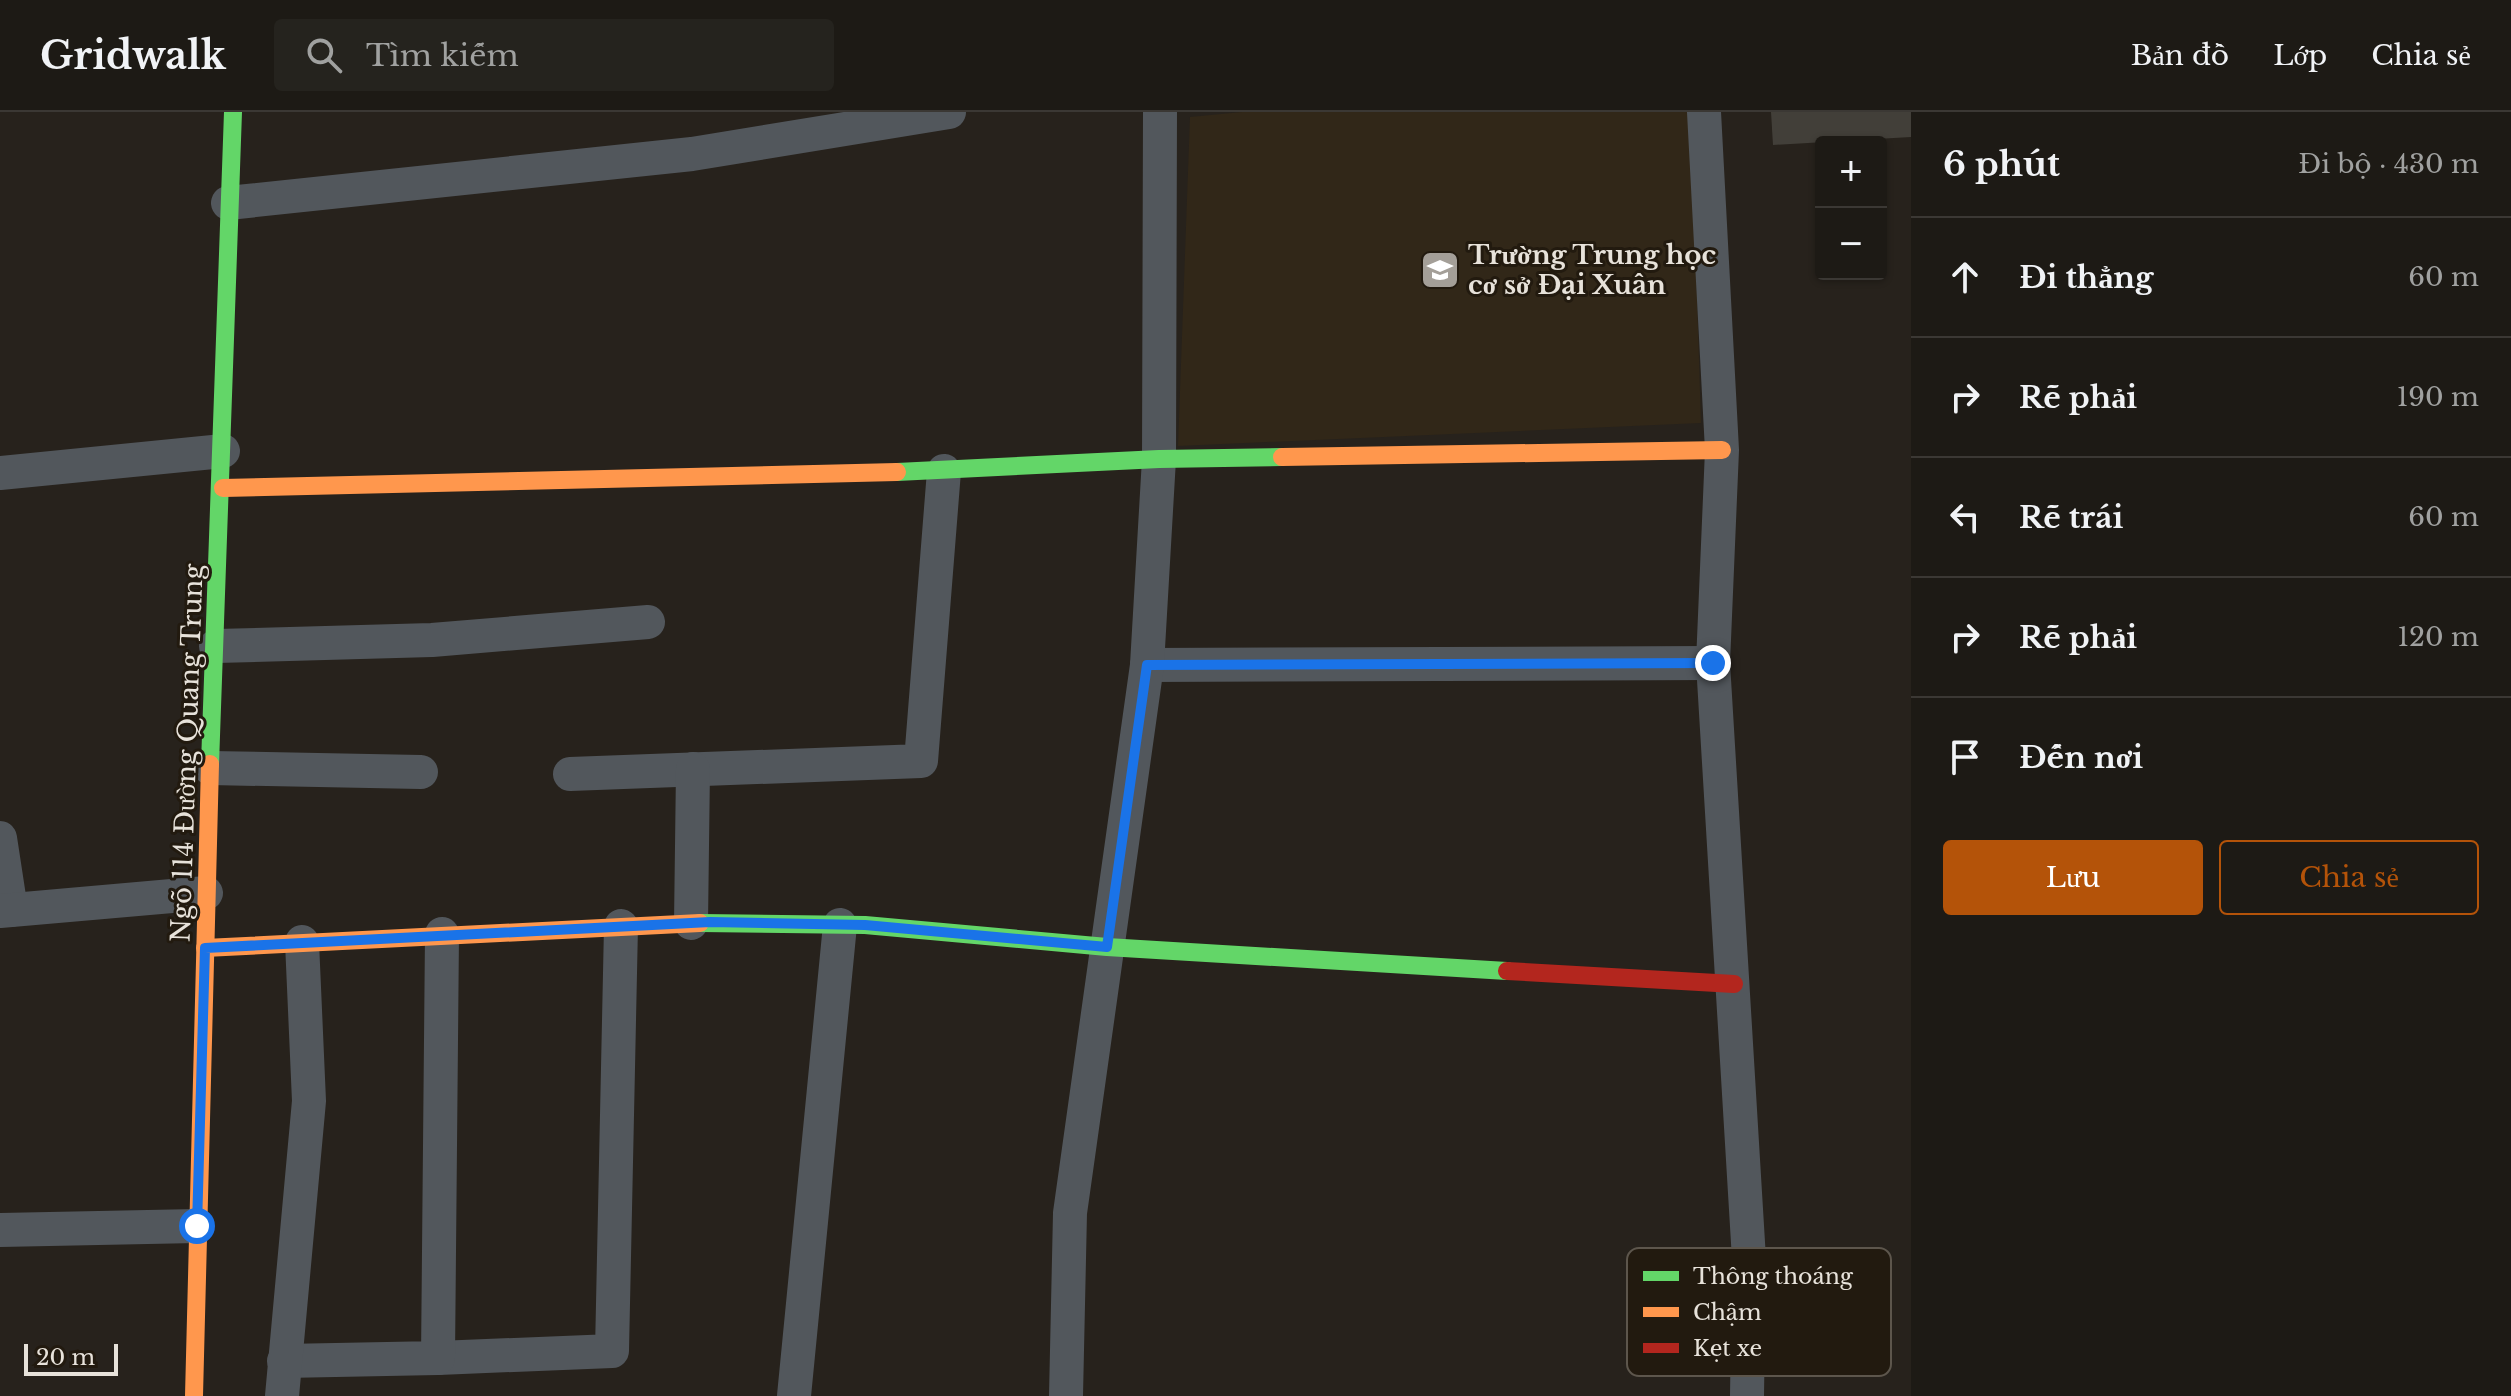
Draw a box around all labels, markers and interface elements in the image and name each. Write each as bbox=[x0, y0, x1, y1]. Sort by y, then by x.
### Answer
search box bbox=[274, 19, 834, 91]
text: Gridwalk bbox=[40, 32, 226, 79]
icon: search bbox=[302, 33, 346, 77]
text: Tìm kiếm bbox=[366, 37, 519, 74]
text: Bản đồ bbox=[2131, 38, 2229, 73]
text: Lớp bbox=[2273, 38, 2327, 73]
text: Chia sẻ bbox=[2371, 38, 2471, 73]
map controls bbox=[1815, 136, 1887, 280]
button: + bbox=[1815, 136, 1887, 208]
text: 6 phút bbox=[1943, 143, 2060, 185]
text: Đi bộ · 430 m bbox=[2298, 148, 2479, 180]
button: − bbox=[1815, 208, 1887, 280]
place label: Trường Trung học cơ sở Đại Xuân bbox=[1468, 239, 1716, 301]
school or university icon: Trường Trung học cơ sở Đại Xuân bbox=[1419, 249, 1461, 291]
icon: ahead bbox=[1943, 255, 1987, 299]
text: Đi thẳng bbox=[2019, 259, 2153, 296]
text: 60 m bbox=[2408, 261, 2479, 293]
icon: right bbox=[1943, 375, 1987, 419]
text: Rẽ phải bbox=[2019, 379, 2137, 416]
text: 190 m bbox=[2397, 381, 2479, 413]
icon: left bbox=[1943, 495, 1987, 539]
text: Rẽ trái bbox=[2019, 499, 2123, 536]
text: 60 m bbox=[2408, 501, 2479, 533]
street label: Ngõ 114 Đường Quang Trung bbox=[164, 563, 210, 943]
icon: right bbox=[1943, 615, 1987, 659]
text: Rẽ phải bbox=[2019, 619, 2137, 656]
text: 120 m bbox=[2397, 621, 2479, 653]
route end bbox=[1695, 645, 1731, 681]
icon: arrive bbox=[1943, 735, 1987, 779]
text: Đến nơi bbox=[2019, 739, 2143, 776]
button: Lưu bbox=[1943, 840, 2203, 915]
button: Chia sẻ bbox=[2219, 840, 2479, 915]
route start bbox=[179, 1208, 215, 1244]
legend bbox=[1627, 1248, 1891, 1376]
text: Thông thoáng bbox=[1693, 1263, 1854, 1290]
text: Chậm bbox=[1693, 1299, 1762, 1326]
text: Kẹt xe bbox=[1693, 1335, 1762, 1362]
scale bar bbox=[24, 1340, 118, 1376]
text: 20 m bbox=[36, 1344, 95, 1371]

